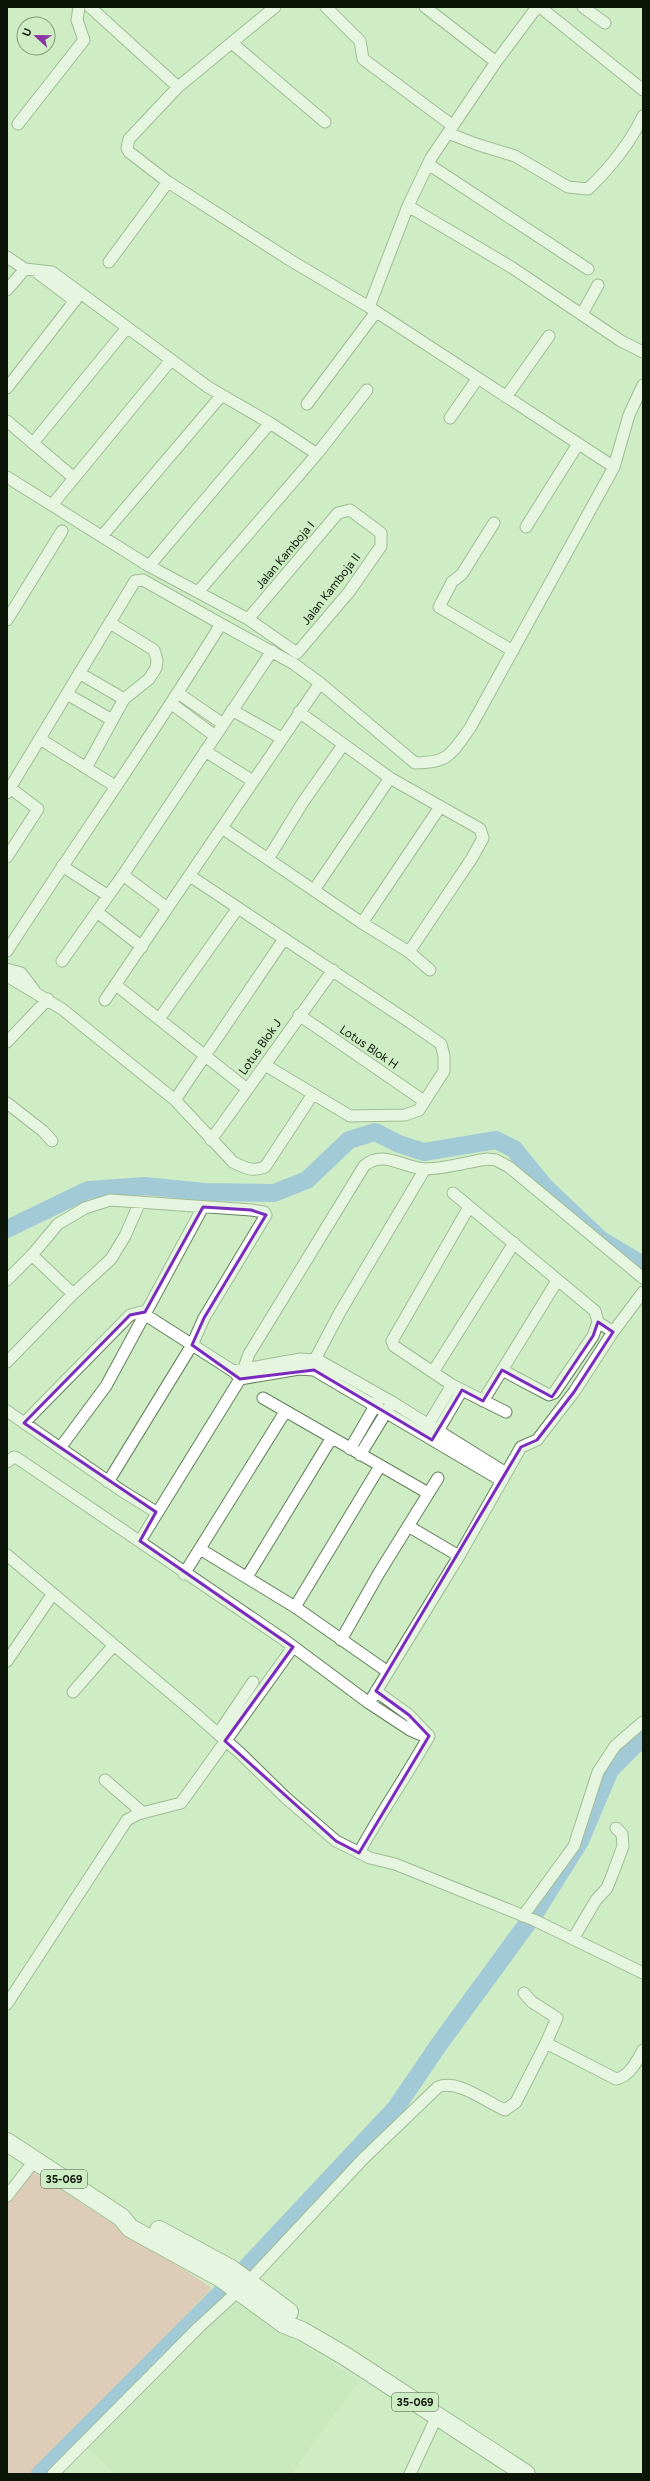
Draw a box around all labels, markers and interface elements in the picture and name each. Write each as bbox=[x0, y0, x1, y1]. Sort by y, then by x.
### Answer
north arrow bbox=[16, 16, 56, 56]
text: U bbox=[20, 26, 35, 38]
street label: Jalan Kamboja I bbox=[253, 518, 317, 592]
street label: Jalan Kamboja II bbox=[299, 550, 363, 628]
street label: Lotus Blok J bbox=[236, 1016, 284, 1078]
street label: Lotus Blok H bbox=[337, 1022, 401, 1072]
road number: 35-069 bbox=[41, 2170, 87, 2188]
road number: 35-069 bbox=[392, 2393, 438, 2411]

